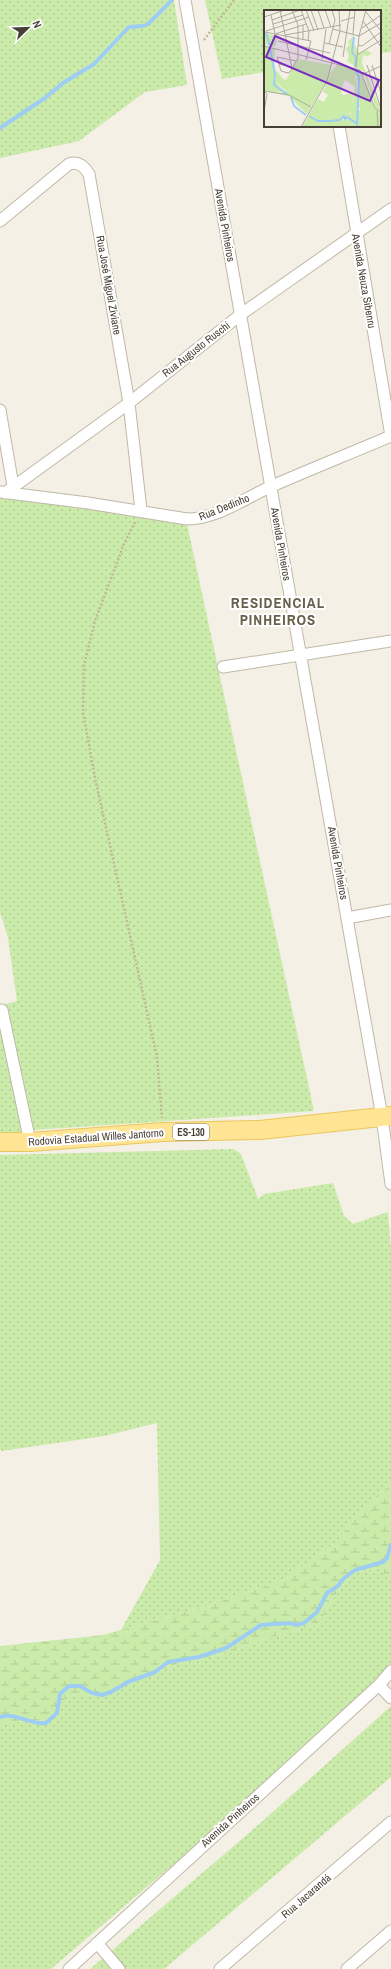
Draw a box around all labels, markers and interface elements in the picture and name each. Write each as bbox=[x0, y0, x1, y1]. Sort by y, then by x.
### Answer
north arrow bbox=[8, 8, 48, 48]
inset map bbox=[264, 10, 381, 127]
text: N bbox=[29, 18, 45, 30]
street label: Avenida Pinheiros bbox=[212, 186, 238, 263]
street label: Avenida Neuza Sibenru bbox=[349, 232, 379, 329]
street label: Rua José Miguel Ziviane bbox=[93, 234, 125, 336]
street label: Rua Augusto Ruschi bbox=[159, 318, 233, 380]
street label: Rua Dedinho bbox=[197, 491, 251, 523]
street label: Avenida Pinheiros bbox=[268, 505, 294, 582]
district label: RESIDENCIAL PINHEIROS bbox=[231, 592, 325, 630]
street label: Avenida Pinheiros bbox=[325, 824, 351, 901]
road number: ES-130 bbox=[173, 1124, 209, 1140]
street label: Rodovia Estadual Willes Jantorno bbox=[28, 1125, 164, 1149]
street label: Avenida Pinheiros bbox=[197, 1790, 263, 1851]
street label: Rua Jacarandá bbox=[278, 1871, 334, 1921]

